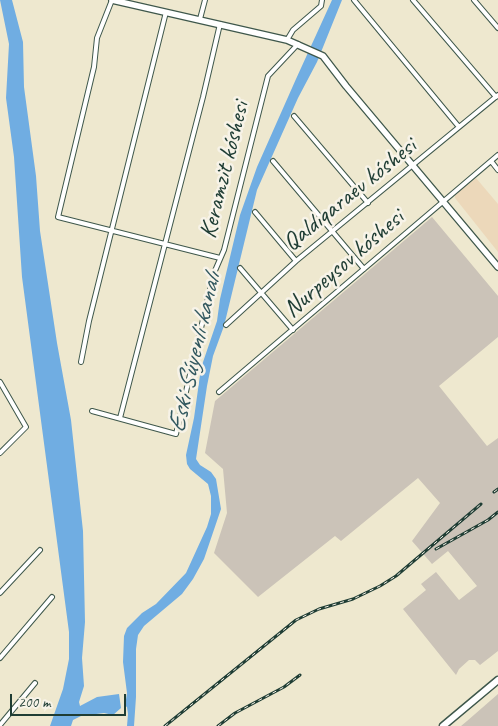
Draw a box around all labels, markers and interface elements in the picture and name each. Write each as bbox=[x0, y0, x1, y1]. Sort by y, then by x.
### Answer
street label: Keramzit kóshesi bbox=[194, 98, 256, 242]
street label: Qaldıqaraev kóshesi bbox=[277, 132, 423, 258]
street label: Nurpeysov kóshesi bbox=[277, 203, 411, 325]
water label: Eski Súyenli kanalı bbox=[162, 270, 228, 436]
scale bar bbox=[12, 684, 129, 716]
text: 200 m bbox=[18, 693, 50, 712]

